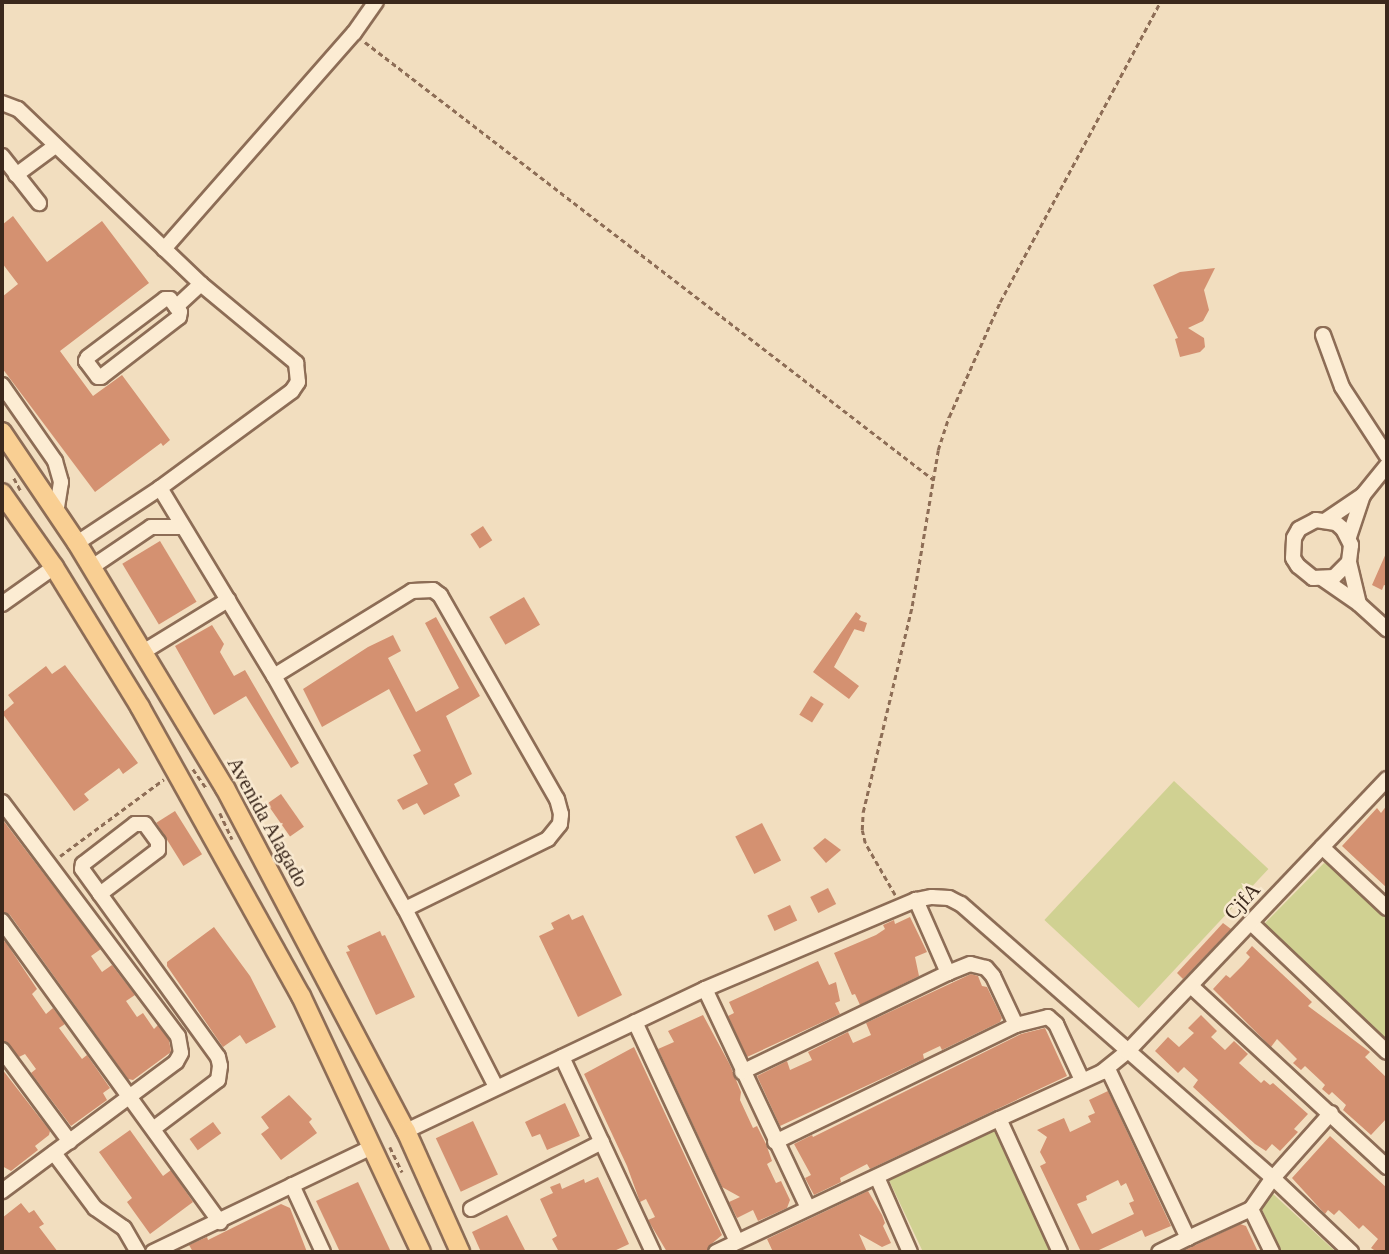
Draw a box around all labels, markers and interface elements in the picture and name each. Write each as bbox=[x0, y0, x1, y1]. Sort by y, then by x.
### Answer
street label: Avenida Alagado bbox=[222, 752, 314, 892]
street label: CjfA bbox=[1218, 877, 1266, 925]

